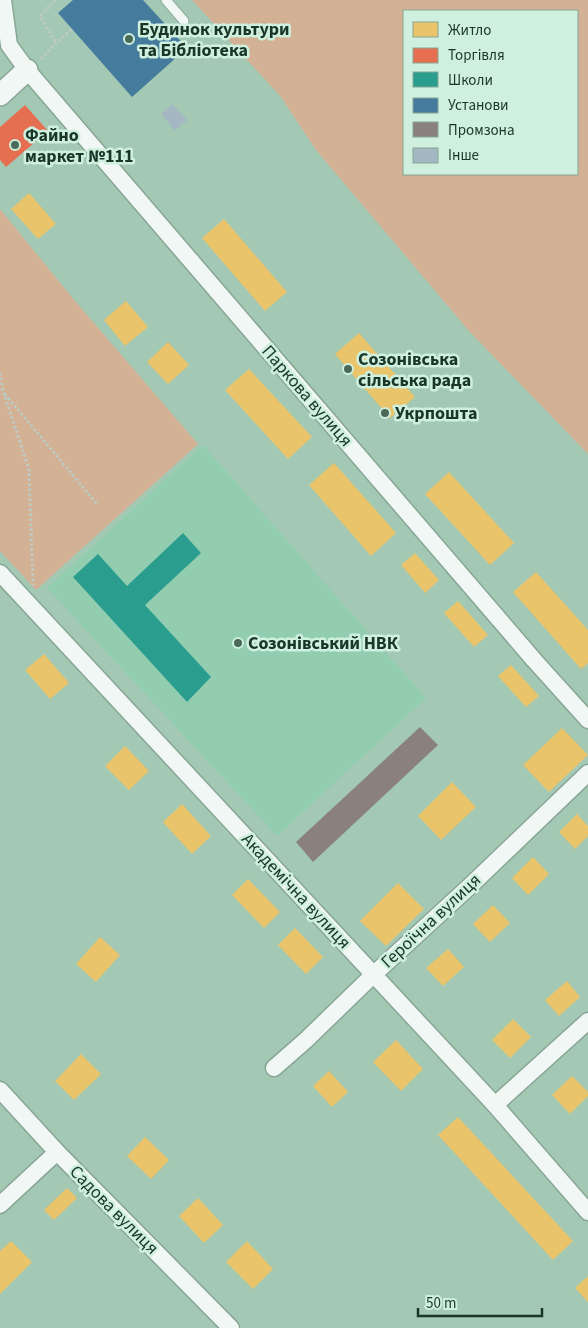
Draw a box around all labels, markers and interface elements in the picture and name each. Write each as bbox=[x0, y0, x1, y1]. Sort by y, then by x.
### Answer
legend bbox=[403, 10, 578, 175]
place label: Будинок культури та Бібліотека bbox=[139, 17, 290, 63]
text: Житло bbox=[448, 20, 491, 41]
marker: Будинок культури та Бібліотека bbox=[123, 33, 135, 45]
text: Торгівля bbox=[448, 45, 505, 66]
text: Школи bbox=[448, 70, 493, 91]
text: Установи bbox=[448, 95, 509, 116]
text: Промзона bbox=[448, 120, 515, 141]
place label: Файно маркет №111 bbox=[25, 123, 134, 169]
marker: Файно маркет №111 bbox=[9, 139, 21, 151]
text: Інше bbox=[448, 145, 479, 166]
street label: Паркова вулиця bbox=[256, 340, 358, 452]
place label: Созонівська сільська рада bbox=[358, 347, 471, 393]
marker: Созонівська сільська рада bbox=[342, 363, 354, 375]
place label: Укрпошта bbox=[395, 401, 477, 426]
marker: Укрпошта bbox=[379, 407, 391, 419]
place label: Созонівський НВК bbox=[248, 631, 399, 656]
marker: Созонівський НВК bbox=[232, 637, 244, 649]
street label: Академічна вулиця bbox=[236, 827, 356, 955]
street label: Героїчна вулиця bbox=[375, 868, 487, 974]
street label: Садова вулиця bbox=[64, 1160, 164, 1260]
scale bar bbox=[418, 1286, 542, 1318]
text: 50 m bbox=[426, 1293, 456, 1314]

